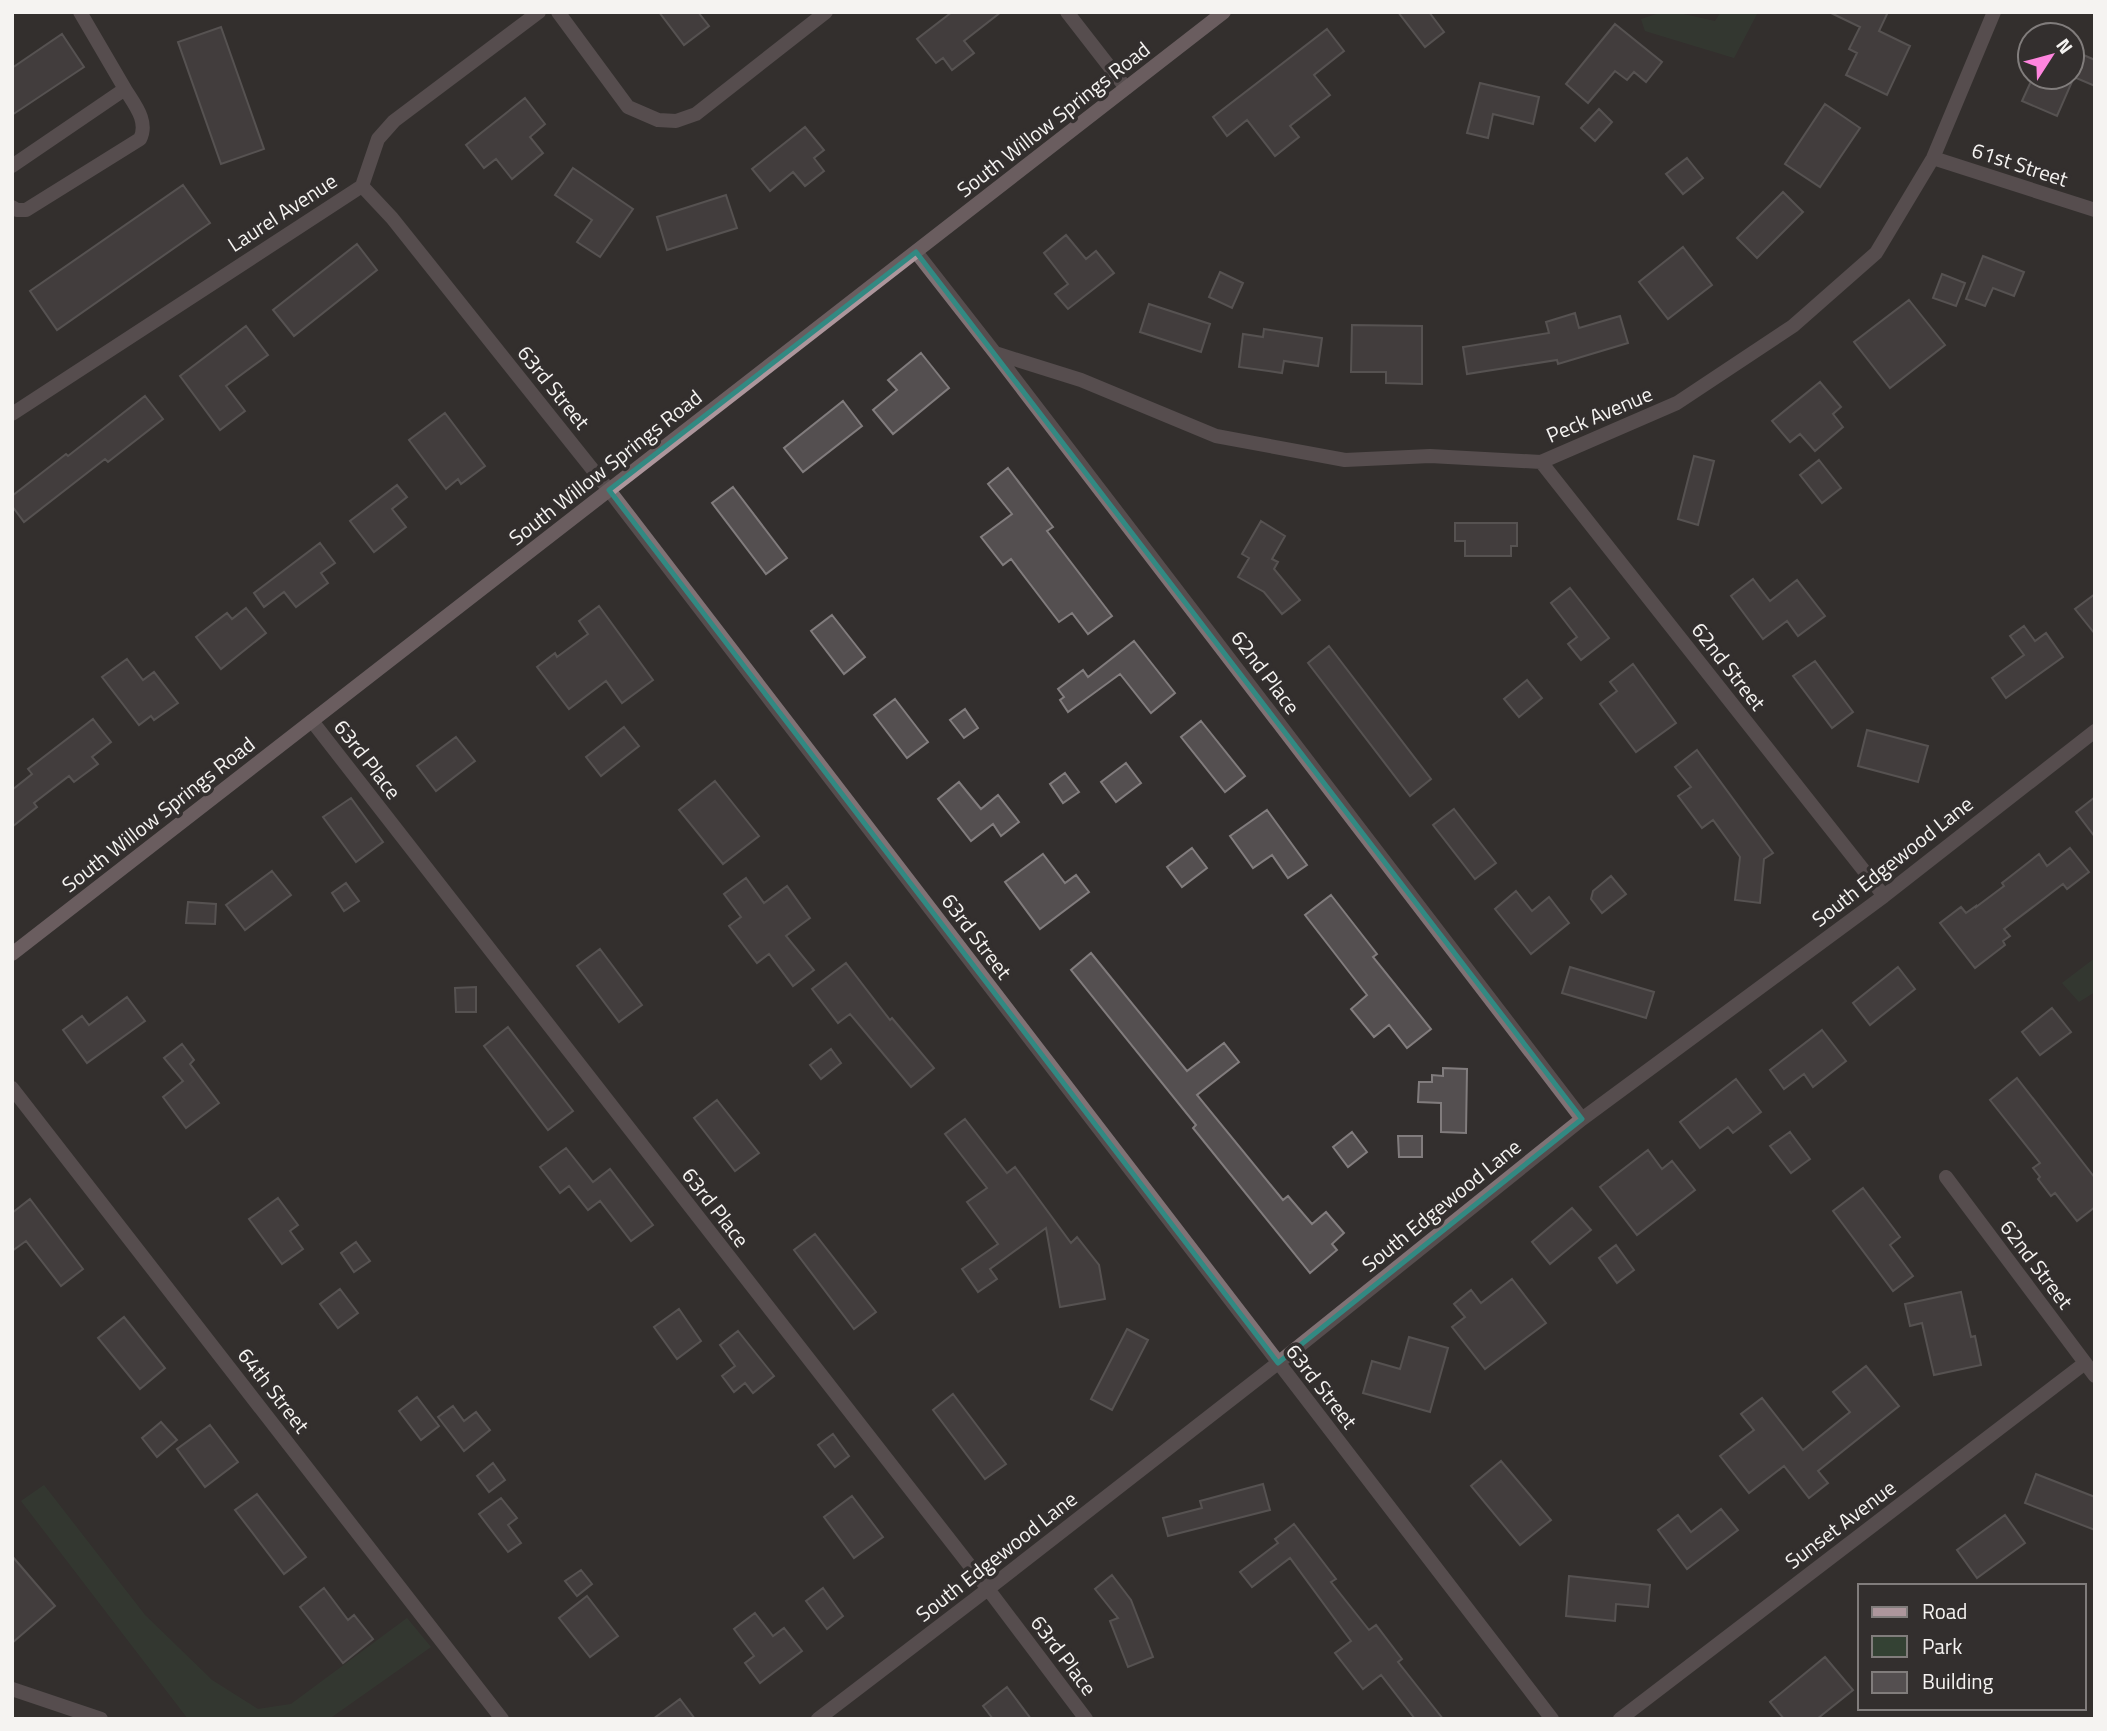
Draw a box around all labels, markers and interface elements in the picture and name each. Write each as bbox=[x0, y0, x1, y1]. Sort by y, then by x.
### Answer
north arrow bbox=[2016, 21, 2086, 91]
text: N bbox=[2050, 32, 2081, 60]
street label: South Willow Springs Road bbox=[950, 33, 1156, 205]
street label: 61st Street bbox=[1968, 133, 2073, 195]
street label: Laurel Avenue bbox=[221, 165, 343, 259]
street label: 63rd Street bbox=[510, 338, 598, 437]
street label: Peck Avenue bbox=[1541, 377, 1657, 451]
street label: South Willow Springs Road bbox=[502, 381, 708, 553]
street label: 62nd Street bbox=[1684, 615, 1774, 718]
street label: 62nd Place bbox=[1224, 623, 1308, 721]
street label: 63rd Place bbox=[327, 712, 409, 806]
street label: South Willow Springs Road bbox=[55, 728, 261, 900]
street label: South Edgewood Lane bbox=[1805, 788, 1979, 934]
street label: 63rd Street bbox=[934, 886, 1020, 986]
street label: South Edgewood Lane bbox=[1354, 1131, 1528, 1279]
street label: 63rd Place bbox=[675, 1160, 757, 1254]
street label: 62nd Street bbox=[1993, 1213, 2082, 1316]
street label: 63rd Street bbox=[1278, 1337, 1366, 1436]
street label: 64th Street bbox=[230, 1340, 318, 1440]
street label: Sunset Avenue bbox=[1778, 1472, 1902, 1576]
street label: South Edgewood Lane bbox=[909, 1483, 1083, 1629]
legend bbox=[1858, 1584, 2086, 1710]
text: Road bbox=[1922, 1595, 1967, 1627]
street label: 63rd Place bbox=[1023, 1608, 1105, 1702]
text: Park bbox=[1922, 1630, 1962, 1662]
text: Building bbox=[1922, 1665, 1994, 1697]

